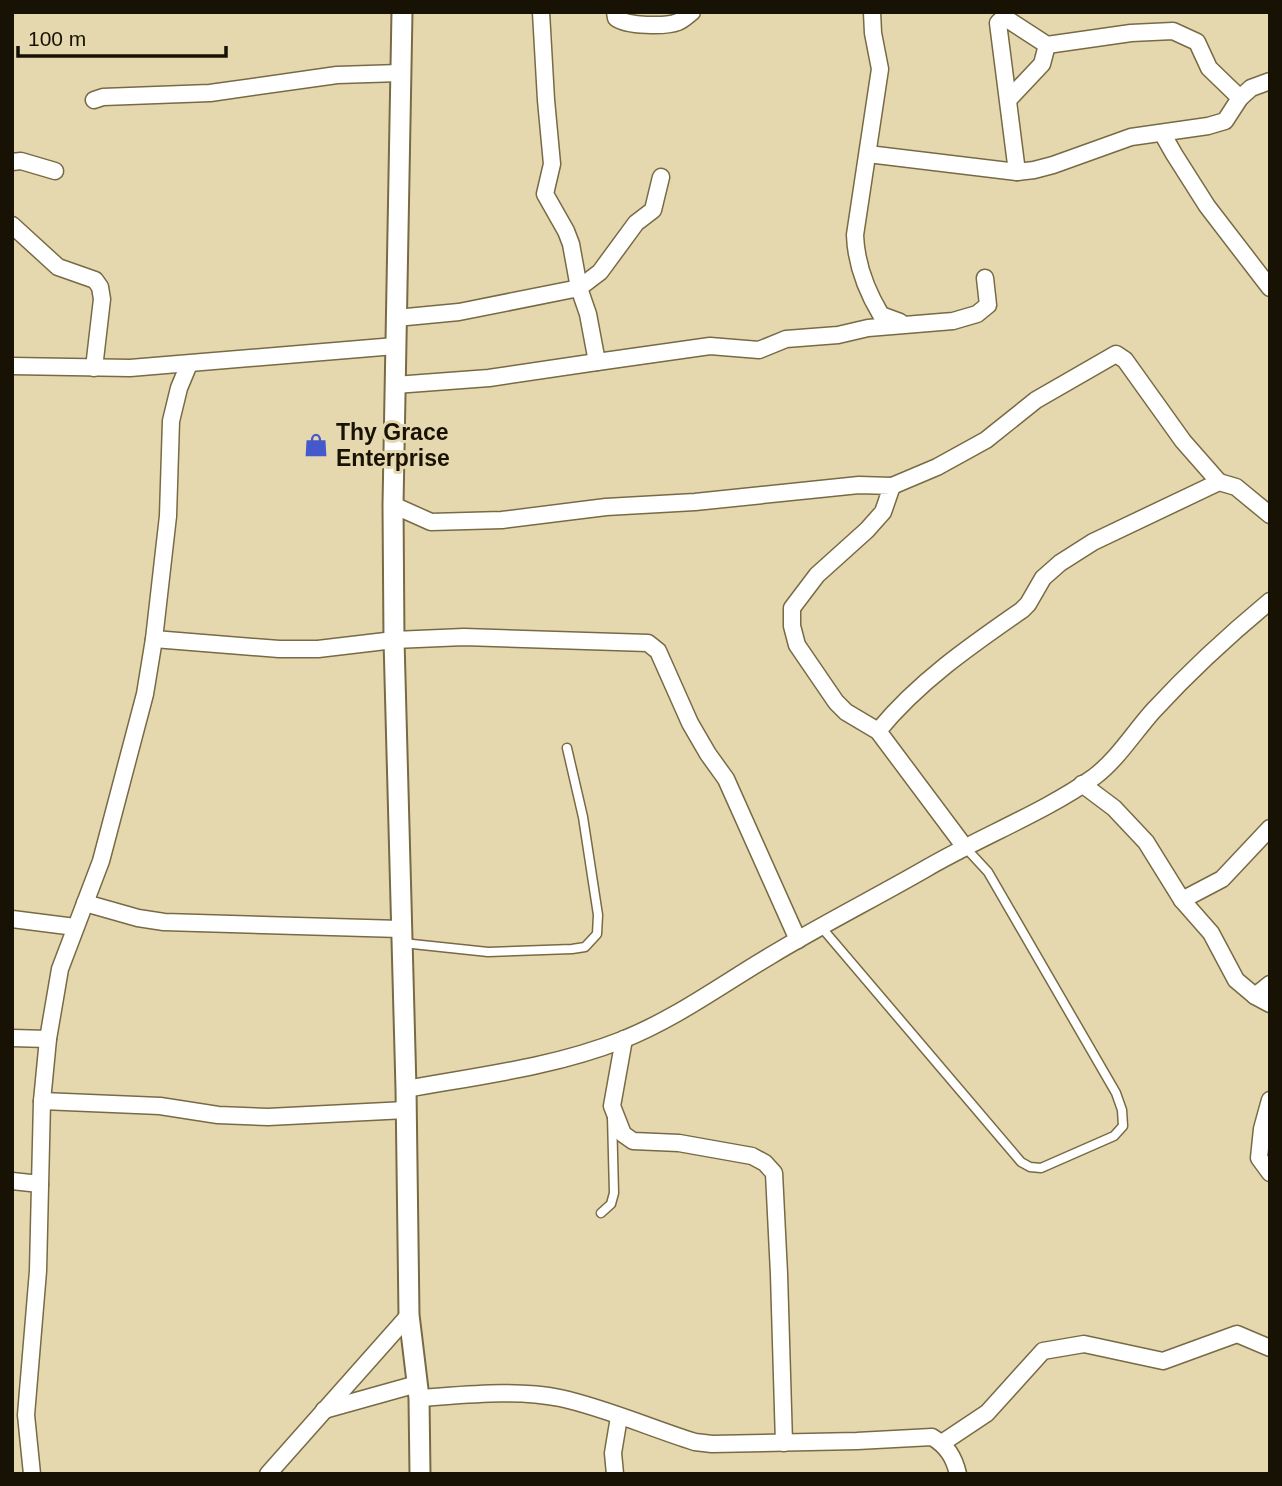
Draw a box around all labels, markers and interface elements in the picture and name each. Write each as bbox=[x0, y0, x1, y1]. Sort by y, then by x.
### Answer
scale bar bbox=[18, 14, 226, 58]
text: 100 m bbox=[28, 27, 86, 50]
place label: Thy Grace Enterprise bbox=[336, 419, 450, 471]
shop icon: Thy Grace Enterprise bbox=[302, 431, 330, 459]

